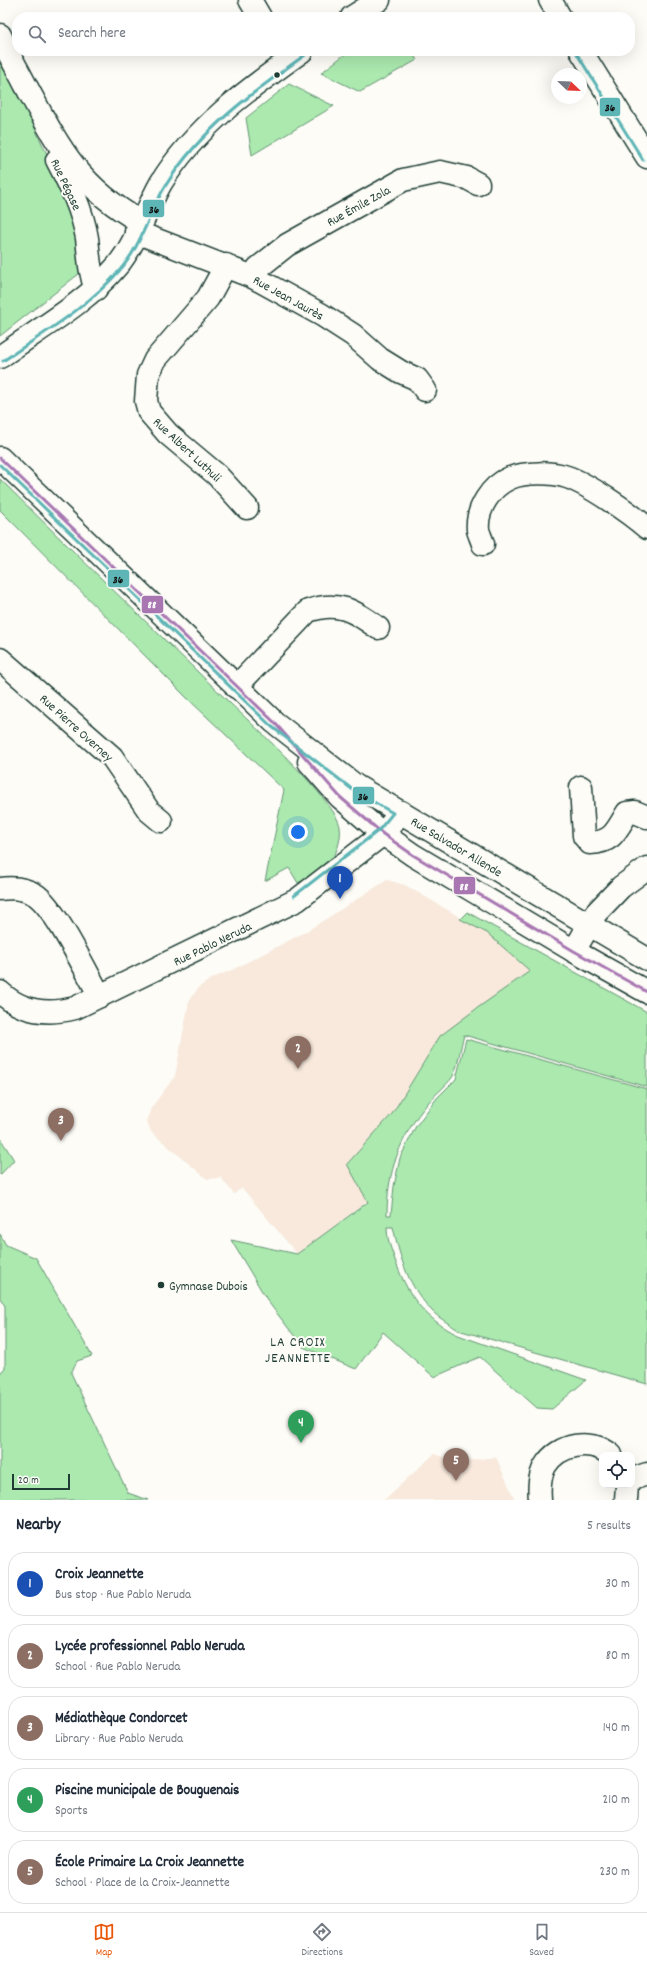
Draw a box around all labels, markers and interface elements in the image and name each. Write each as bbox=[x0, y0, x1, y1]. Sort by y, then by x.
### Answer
search box bbox=[12, 12, 635, 56]
icon: search bbox=[26, 23, 48, 45]
text: Search here bbox=[58, 23, 126, 45]
north arrow bbox=[551, 68, 587, 104]
unlabelled marker bbox=[272, 70, 282, 80]
line badge: 36 bbox=[599, 97, 621, 117]
text: 36 bbox=[605, 101, 616, 117]
street label: Rue Pégase bbox=[44, 156, 85, 214]
street label: Rue Émile Zola bbox=[324, 181, 395, 233]
line badge: 36 bbox=[142, 199, 165, 218]
text: 36 bbox=[149, 203, 160, 219]
street label: Rue Jean Jaurès bbox=[249, 272, 327, 327]
street label: Rue Albert Luthuli bbox=[148, 414, 225, 488]
line badge: 36 bbox=[107, 569, 130, 588]
text: 36 bbox=[113, 573, 124, 589]
line badge: 88 bbox=[141, 595, 164, 614]
text: 88 bbox=[148, 598, 157, 614]
street label: Rue Pierre Overney bbox=[34, 691, 117, 768]
line badge: 36 bbox=[352, 786, 375, 805]
text: 36 bbox=[358, 790, 369, 806]
street label: Rue Salvador Allende bbox=[406, 813, 505, 883]
your location bbox=[288, 822, 308, 842]
pin: 1 bbox=[327, 866, 353, 899]
line badge: 88 bbox=[453, 876, 476, 895]
text: 88 bbox=[460, 880, 469, 896]
street label: Rue Pablo Neruda bbox=[171, 918, 256, 972]
pin: 2 bbox=[285, 1036, 311, 1069]
pin: 3 bbox=[48, 1108, 74, 1141]
place label: Gymnase Dubois bbox=[169, 1278, 248, 1297]
marker: Gymnase Dubois bbox=[156, 1280, 166, 1290]
district label: LA CROIX JEANNETTE bbox=[265, 1333, 331, 1369]
pin: 4 bbox=[288, 1410, 314, 1443]
pin: 5 bbox=[443, 1448, 469, 1481]
map controls bbox=[599, 1452, 635, 1488]
button: locate bbox=[599, 1452, 635, 1488]
scale bar bbox=[12, 1472, 70, 1491]
text: 20 m bbox=[18, 1473, 39, 1489]
text: Nearby bbox=[16, 1514, 60, 1538]
text: 5 results bbox=[587, 1517, 631, 1536]
text: Croix Jeannette bbox=[55, 1564, 144, 1586]
text: 1 bbox=[29, 1575, 31, 1594]
text: 30 m bbox=[605, 1575, 630, 1594]
text: Bus stop · Rue Pablo Neruda bbox=[55, 1586, 191, 1605]
text: Lycée professionnel Pablo Neruda bbox=[55, 1636, 244, 1658]
text: 2 bbox=[27, 1647, 33, 1666]
text: 80 m bbox=[606, 1647, 630, 1666]
text: School · Rue Pablo Neruda bbox=[55, 1658, 180, 1677]
text: Médiathèque Condorcet bbox=[55, 1708, 188, 1730]
text: 3 bbox=[27, 1719, 33, 1738]
text: 140 m bbox=[603, 1719, 630, 1738]
text: Library · Rue Pablo Neruda bbox=[55, 1730, 183, 1749]
text: Piscine municipale de Bouguenais bbox=[55, 1780, 239, 1802]
text: 4 bbox=[27, 1791, 33, 1810]
text: 210 m bbox=[602, 1791, 630, 1810]
text: Sports bbox=[55, 1802, 88, 1821]
text: École Primaire La Croix Jeannette bbox=[55, 1852, 244, 1874]
text: 5 bbox=[27, 1863, 33, 1882]
text: 230 m bbox=[600, 1863, 630, 1882]
text: School · Place de la Croix-Jeannette bbox=[55, 1874, 230, 1893]
tab: Map bbox=[93, 1921, 115, 1961]
tab: Directions bbox=[301, 1921, 343, 1961]
tab: Saved bbox=[529, 1921, 554, 1961]

